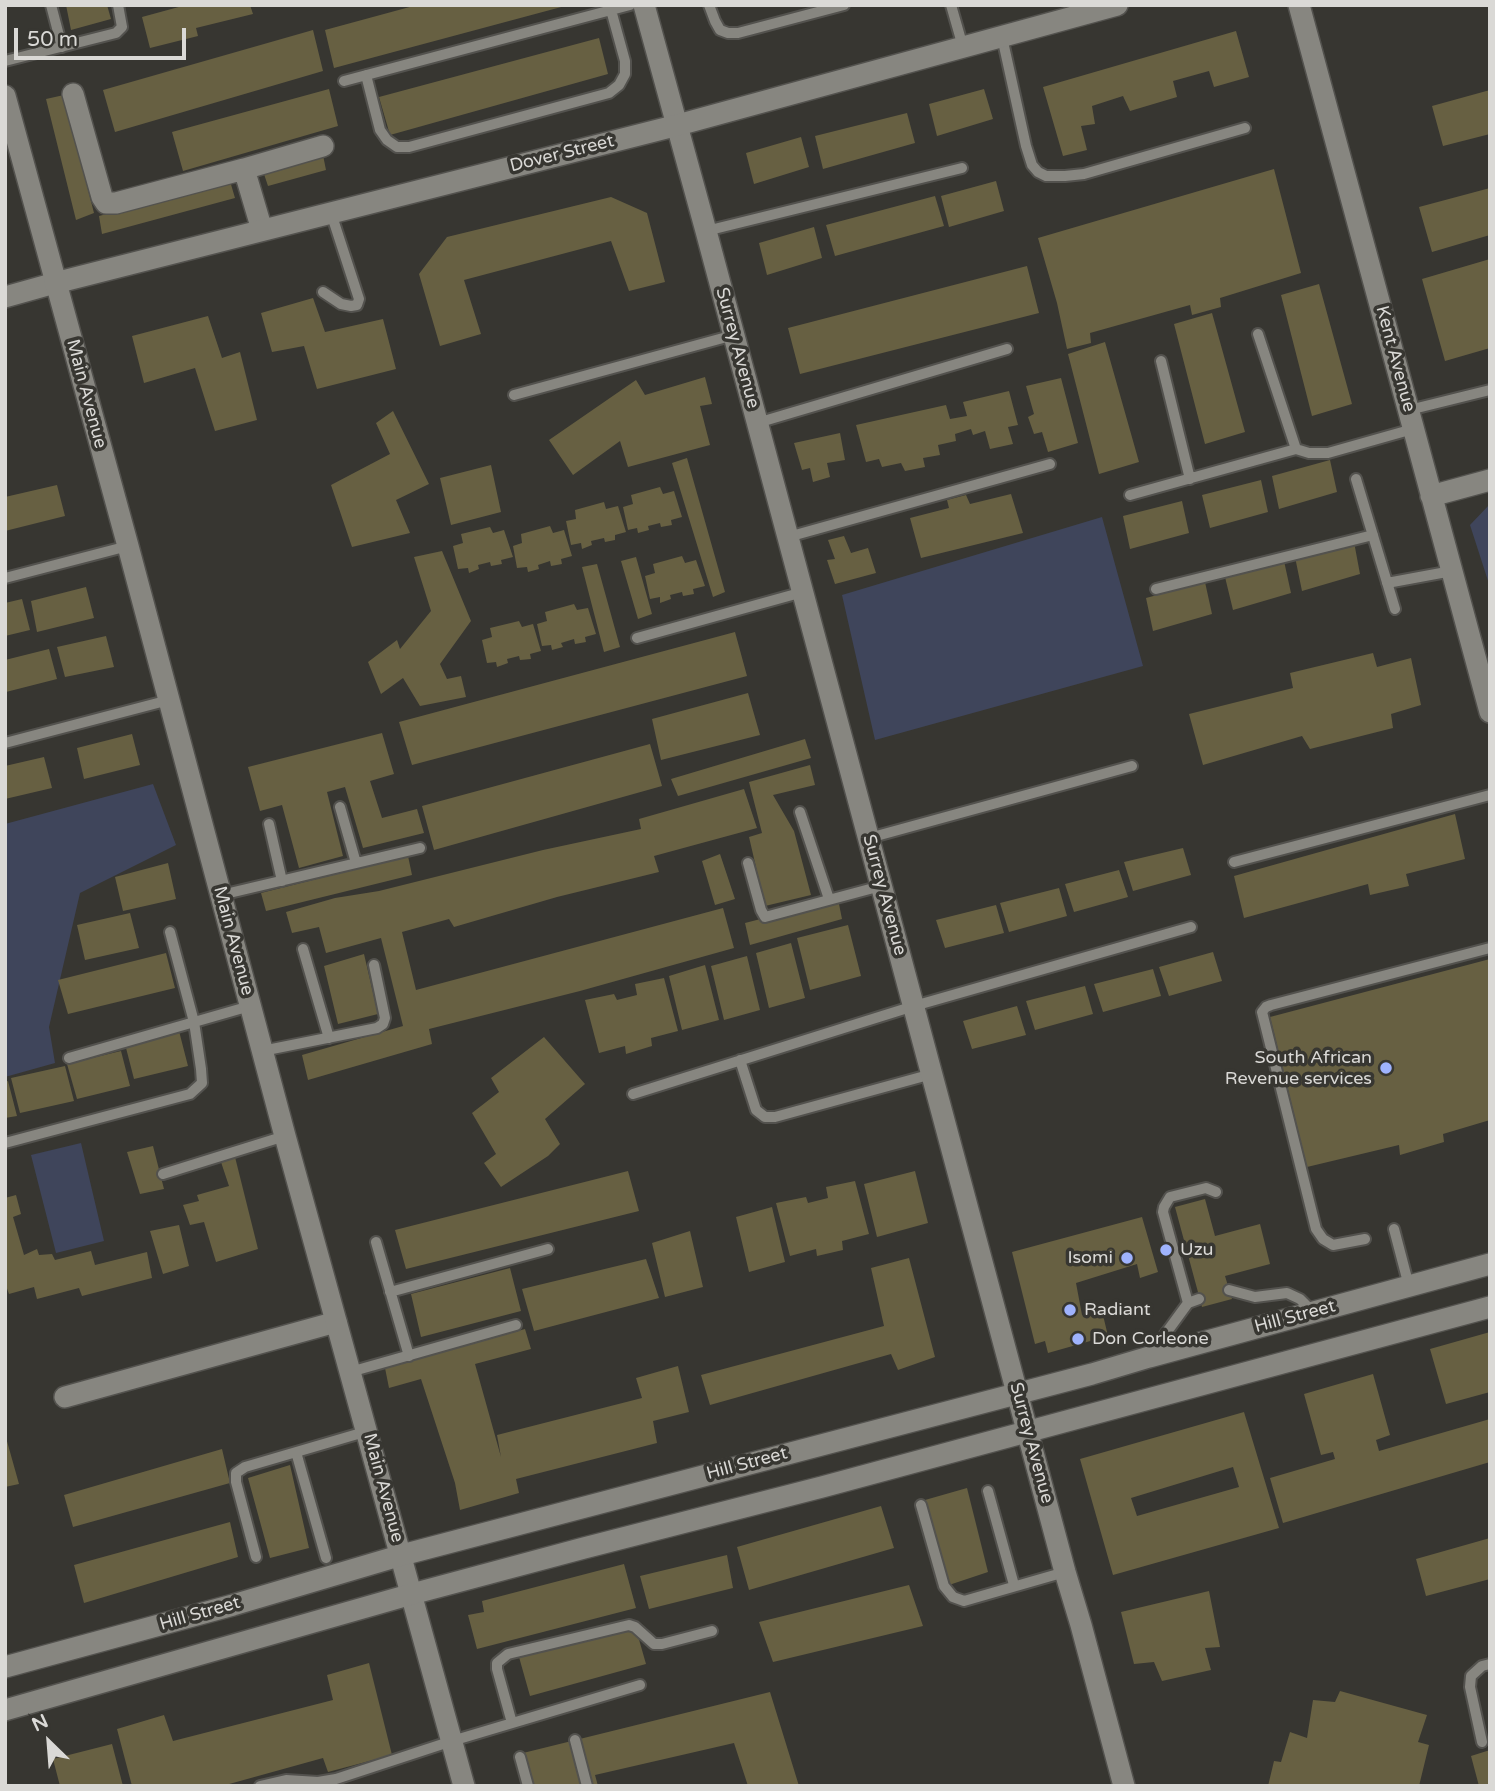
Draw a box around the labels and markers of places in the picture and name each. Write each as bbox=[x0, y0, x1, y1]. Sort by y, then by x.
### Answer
place label: South African Revenue services bbox=[1225, 1047, 1372, 1090]
marker: South African Revenue services bbox=[1378, 1060, 1394, 1076]
place label: Uzu bbox=[1180, 1239, 1214, 1261]
marker: Uzu bbox=[1158, 1242, 1174, 1258]
place label: Isomi bbox=[1067, 1247, 1113, 1269]
marker: Isomi bbox=[1119, 1250, 1135, 1266]
place label: Radiant bbox=[1084, 1299, 1151, 1321]
marker: Radiant bbox=[1062, 1302, 1078, 1318]
place label: Don Corleone bbox=[1092, 1328, 1209, 1350]
marker: Don Corleone bbox=[1070, 1331, 1086, 1347]

